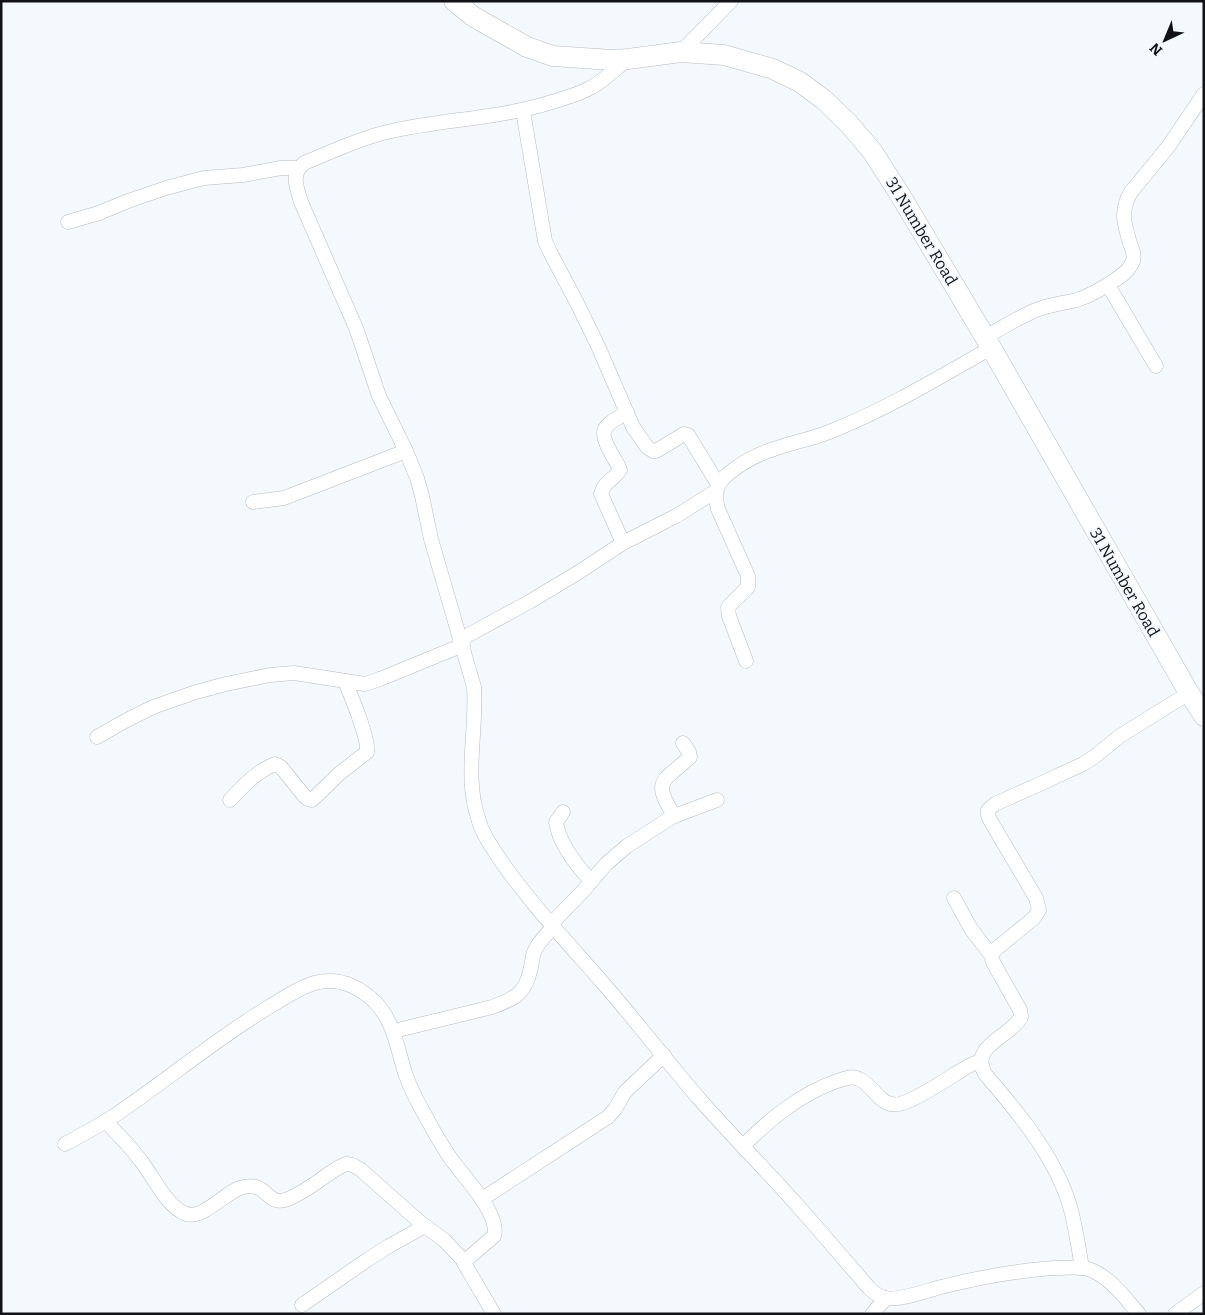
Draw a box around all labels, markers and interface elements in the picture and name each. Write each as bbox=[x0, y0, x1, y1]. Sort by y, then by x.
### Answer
north arrow bbox=[1140, 15, 1190, 65]
text: N bbox=[1146, 39, 1166, 59]
street label: 31 Number Road bbox=[882, 174, 962, 289]
street label: 31 Number Road bbox=[1086, 524, 1164, 641]

